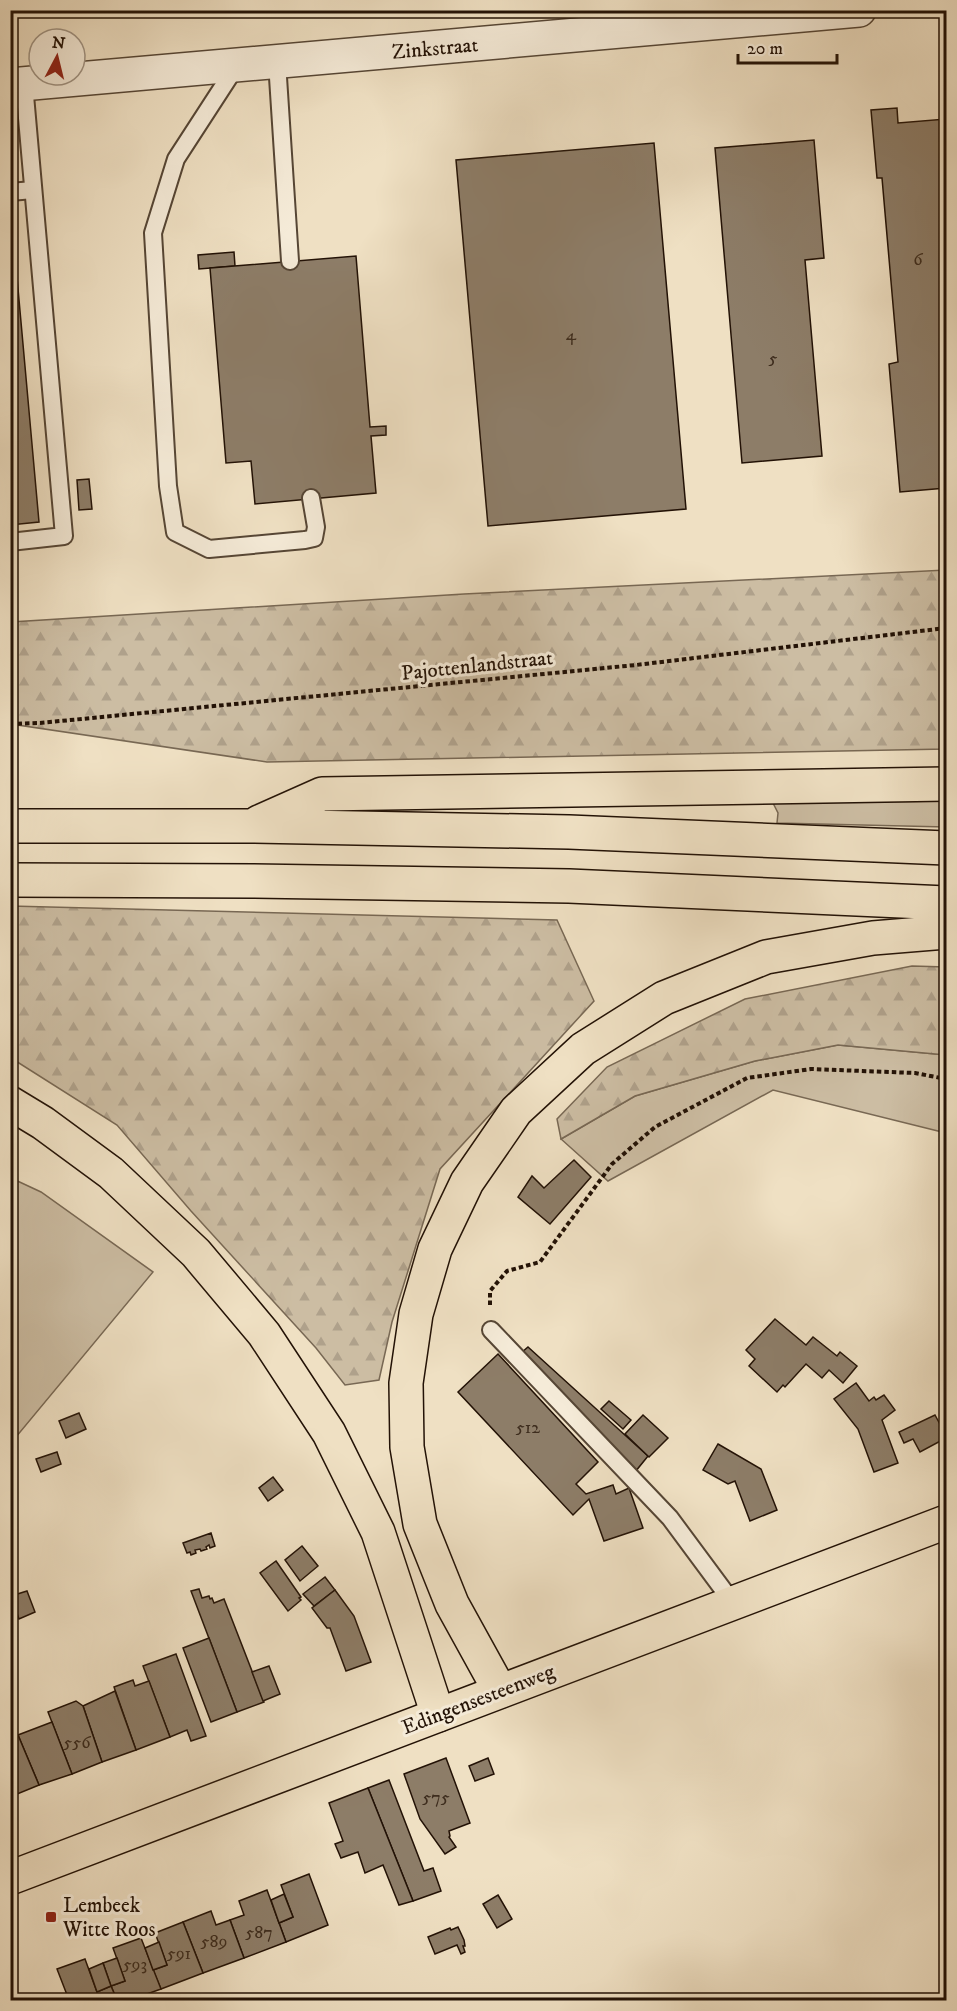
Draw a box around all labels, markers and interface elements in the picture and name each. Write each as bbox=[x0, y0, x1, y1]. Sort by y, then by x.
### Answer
north arrow bbox=[27, 27, 87, 87]
scale bar bbox=[738, 27, 837, 65]
text: N bbox=[51, 32, 66, 54]
street label: Zinkstraat bbox=[391, 32, 480, 66]
text: 20 m bbox=[747, 38, 783, 60]
house number: 6 bbox=[913, 249, 923, 271]
house number: 4 bbox=[566, 324, 577, 346]
house number: 5 bbox=[769, 348, 778, 370]
street label: Pajottenlandstraat bbox=[400, 645, 554, 687]
house number: 512 bbox=[516, 1417, 540, 1439]
street label: Edingensesteenweg bbox=[398, 1659, 559, 1741]
house number: 556 bbox=[63, 1732, 91, 1754]
house number: 575 bbox=[422, 1787, 450, 1809]
place label: Lembeek Witte Roos bbox=[62, 1893, 156, 1943]
marker: Lembeek Witte Roos bbox=[44, 1910, 58, 1924]
house number: 587 bbox=[245, 1922, 273, 1944]
house number: 589 bbox=[201, 1931, 227, 1953]
house number: 591 bbox=[167, 1943, 191, 1965]
house number: 593 bbox=[123, 1954, 147, 1976]

